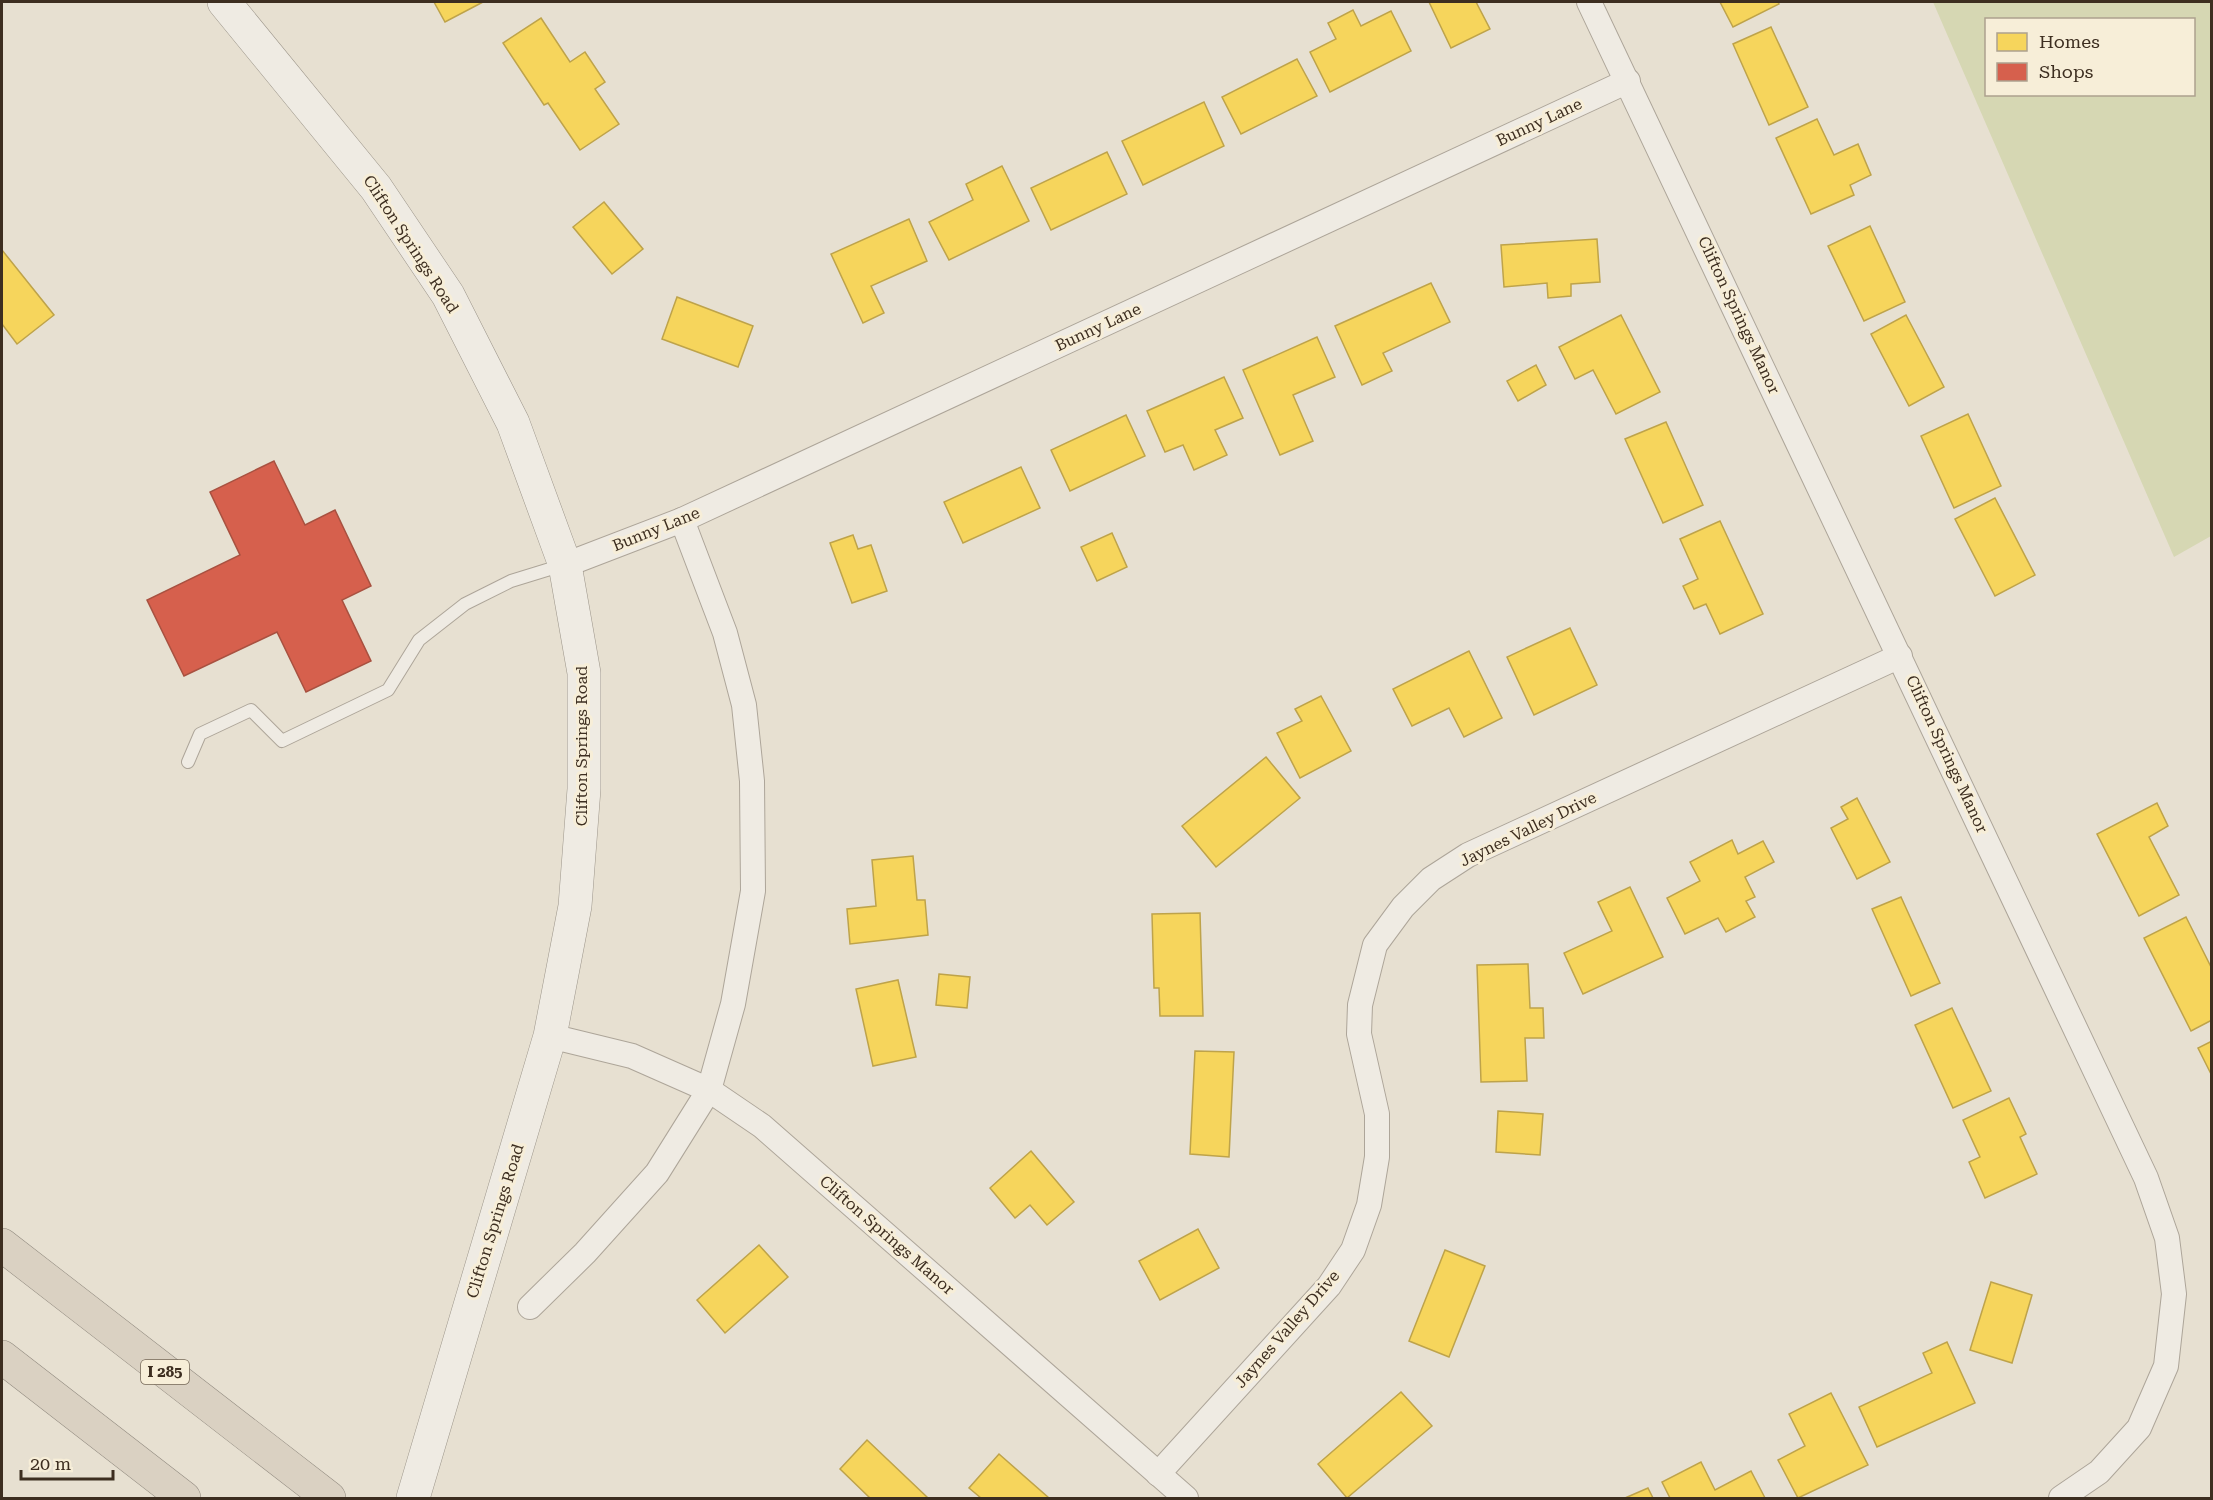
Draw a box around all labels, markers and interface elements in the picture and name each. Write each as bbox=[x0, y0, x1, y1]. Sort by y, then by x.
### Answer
legend bbox=[1985, 18, 2195, 96]
text: Homes bbox=[2039, 31, 2100, 52]
text: Shops bbox=[2039, 61, 2093, 82]
street label: Bunny Lane bbox=[1493, 94, 1585, 150]
street label: Clifton Springs Road bbox=[359, 172, 463, 316]
street label: Clifton Springs Manor bbox=[1694, 233, 1784, 397]
street label: Bunny Lane bbox=[1052, 299, 1144, 355]
street label: Bunny Lane bbox=[610, 503, 703, 555]
street label: Clifton Springs Road bbox=[572, 666, 591, 826]
street label: Clifton Springs Manor bbox=[1902, 672, 1992, 836]
street label: Jaynes Valley Drive bbox=[1457, 788, 1600, 870]
street label: Clifton Springs Road bbox=[462, 1141, 528, 1301]
street label: Clifton Springs Manor bbox=[816, 1172, 958, 1299]
street label: Jaynes Valley Drive bbox=[1231, 1266, 1343, 1392]
road number: I 285 bbox=[141, 1360, 189, 1384]
scale bar bbox=[21, 1443, 112, 1481]
text: 20 m bbox=[30, 1453, 71, 1474]

